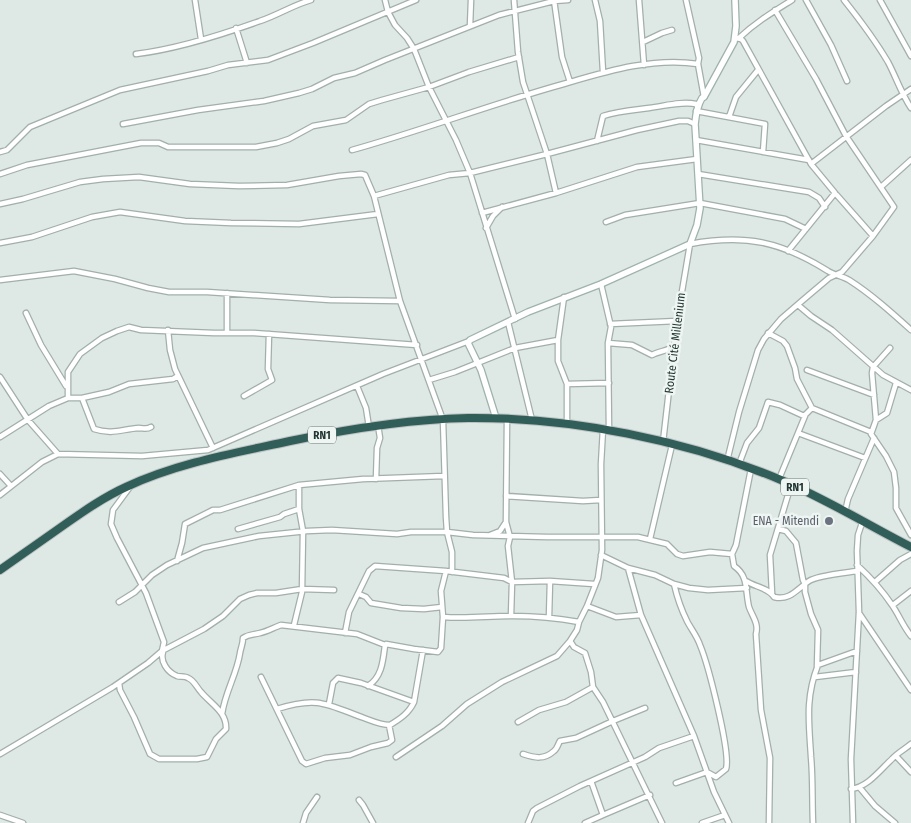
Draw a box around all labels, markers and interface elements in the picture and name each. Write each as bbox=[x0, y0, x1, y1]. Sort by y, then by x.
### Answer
street label: Route Cité Millenium bbox=[662, 292, 688, 394]
road number: RN1 bbox=[308, 426, 336, 444]
road number: RN1 bbox=[781, 478, 809, 496]
place label: ENA - Mitendi bbox=[753, 514, 819, 528]
marker: ENA - Mitendi bbox=[823, 515, 835, 527]

